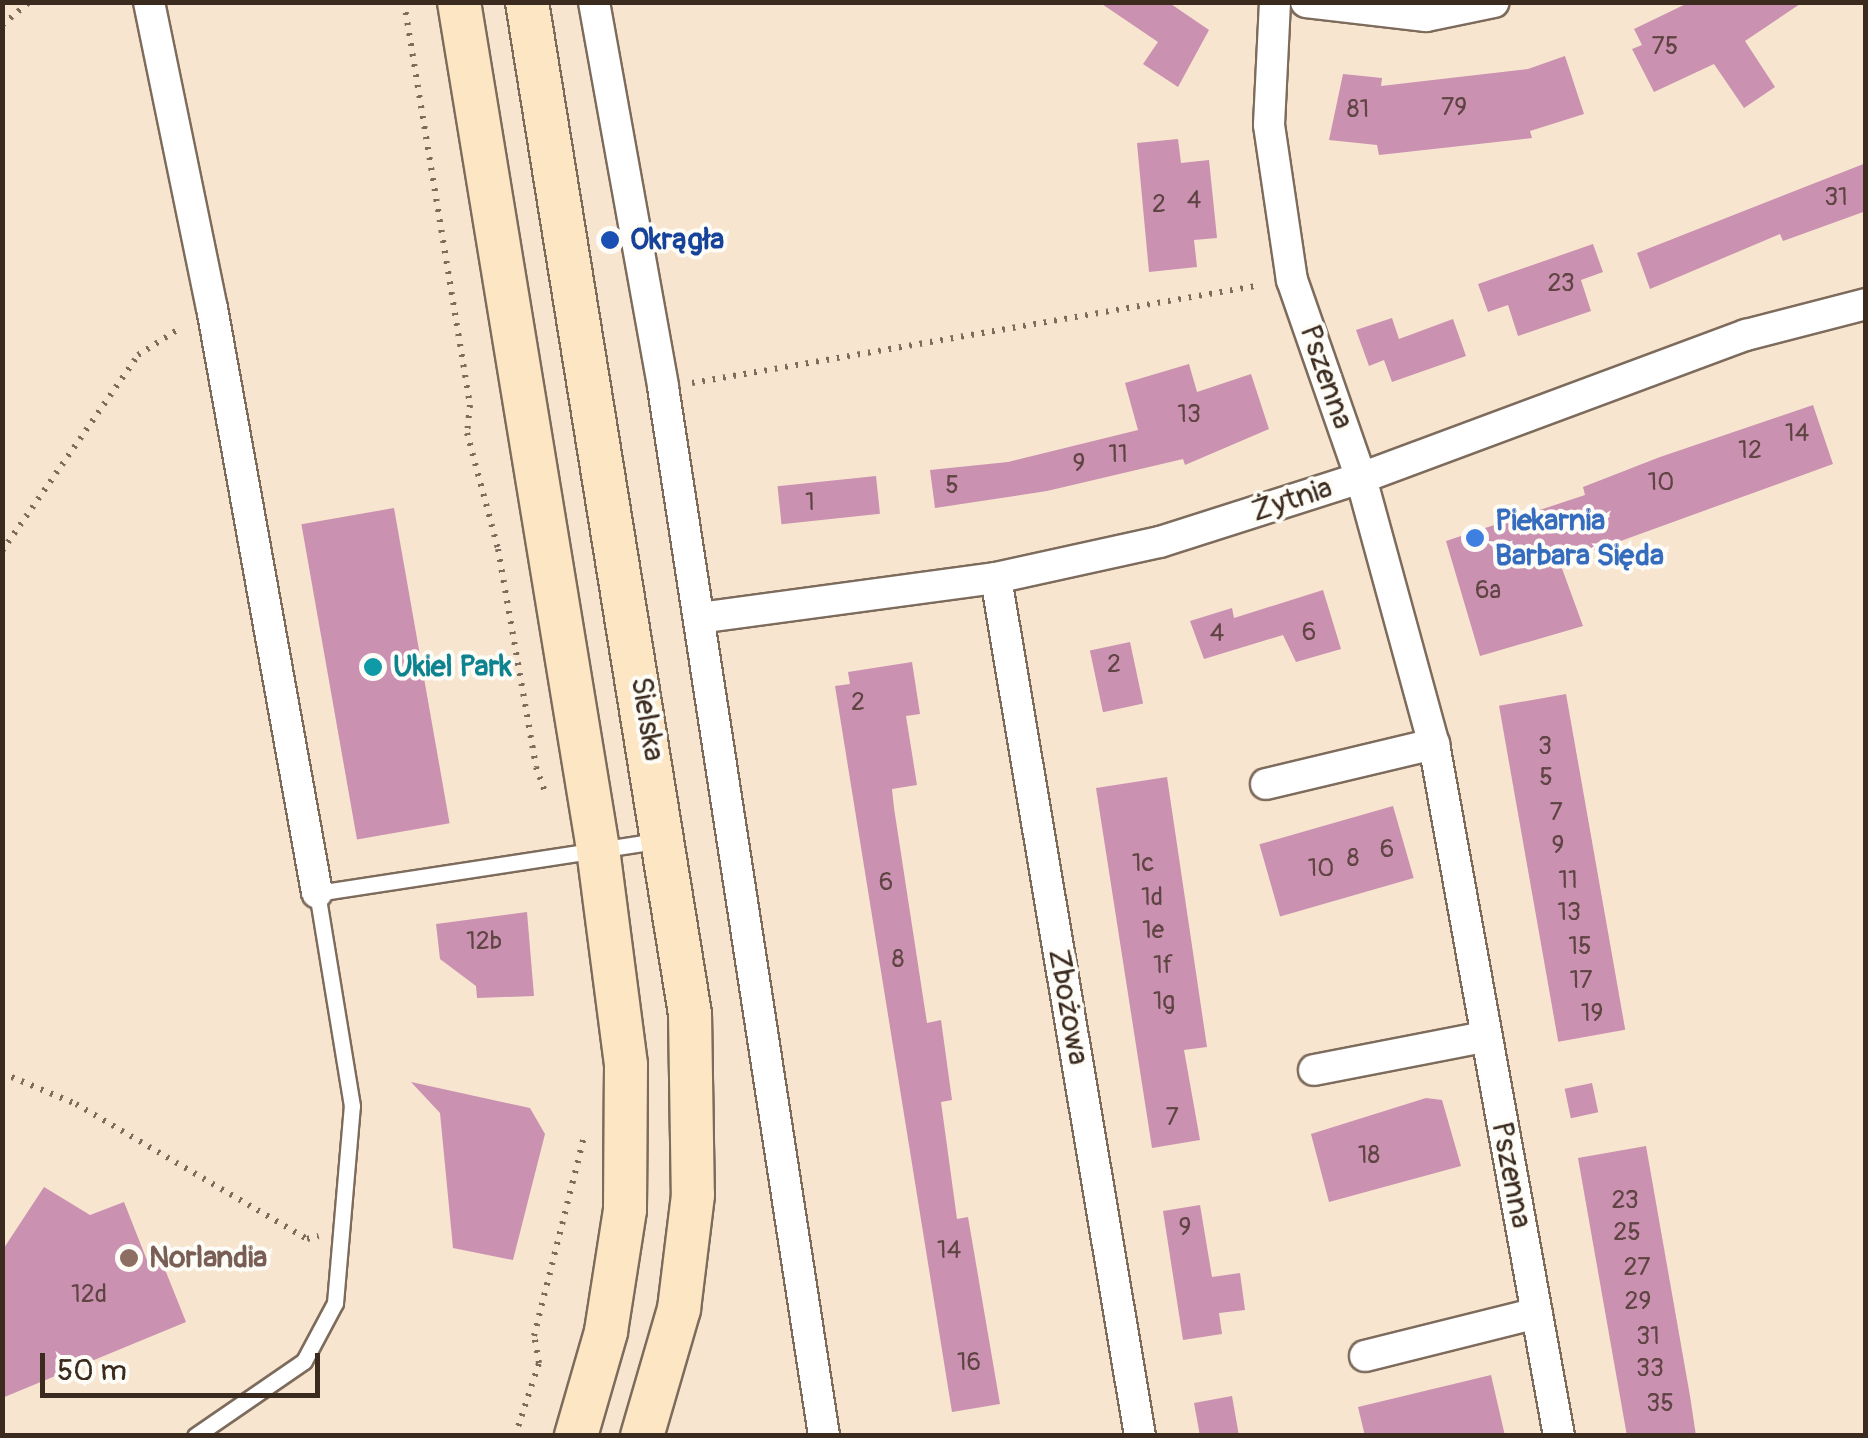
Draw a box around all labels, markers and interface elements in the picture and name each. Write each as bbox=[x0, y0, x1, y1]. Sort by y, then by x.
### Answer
house number: 75 bbox=[1652, 32, 1678, 62]
house number: 79 bbox=[1441, 93, 1467, 123]
house number: 81 bbox=[1347, 95, 1369, 125]
house number: 31 bbox=[1824, 183, 1848, 213]
house number: 4 bbox=[1187, 186, 1201, 216]
house number: 2 bbox=[1152, 190, 1166, 220]
place label: Okrągła bbox=[630, 222, 724, 258]
marker: Okrągła bbox=[599, 229, 621, 251]
house number: 23 bbox=[1547, 269, 1575, 299]
street label: Pszenna bbox=[1291, 320, 1361, 434]
house number: 13 bbox=[1177, 400, 1201, 430]
house number: 14 bbox=[1785, 419, 1809, 449]
house number: 12 bbox=[1738, 436, 1762, 466]
house number: 11 bbox=[1108, 440, 1128, 470]
house number: 9 bbox=[1073, 449, 1085, 479]
house number: 10 bbox=[1648, 468, 1674, 498]
street label: Żytnia bbox=[1247, 470, 1337, 530]
house number: 5 bbox=[945, 471, 959, 501]
house number: 1 bbox=[805, 488, 815, 518]
place label: Piekarnia Barbara Sięda bbox=[1495, 503, 1664, 574]
marker: Piekarnia Barbara Sięda bbox=[1464, 527, 1486, 549]
house number: 6a bbox=[1475, 576, 1501, 606]
house number: 6 bbox=[1302, 618, 1316, 648]
house number: 4 bbox=[1210, 619, 1224, 649]
place label: Ukiel Park bbox=[393, 649, 512, 685]
house number: 2 bbox=[1107, 650, 1121, 680]
marker: Ukiel Park bbox=[362, 656, 384, 678]
street label: Sielska bbox=[623, 674, 671, 764]
house number: 2 bbox=[851, 688, 865, 718]
house number: 3 bbox=[1538, 732, 1552, 762]
house number: 5 bbox=[1539, 763, 1553, 793]
house number: 7 bbox=[1549, 798, 1563, 828]
house number: 9 bbox=[1552, 831, 1564, 861]
house number: 6 bbox=[1380, 835, 1394, 865]
house number: 8 bbox=[1347, 844, 1359, 874]
house number: 1c bbox=[1132, 849, 1154, 879]
house number: 10 bbox=[1308, 854, 1334, 884]
house number: 11 bbox=[1558, 866, 1578, 896]
house number: 6 bbox=[879, 868, 893, 898]
house number: 1d bbox=[1141, 883, 1163, 913]
house number: 13 bbox=[1557, 898, 1581, 928]
house number: 1e bbox=[1142, 916, 1164, 946]
house number: 12b bbox=[466, 927, 502, 957]
house number: 15 bbox=[1568, 932, 1592, 962]
house number: 8 bbox=[892, 945, 904, 975]
street label: Zbożowa bbox=[1040, 946, 1096, 1068]
house number: 1f bbox=[1153, 951, 1173, 981]
house number: 17 bbox=[1570, 966, 1592, 996]
house number: 1g bbox=[1153, 987, 1175, 1017]
house number: 19 bbox=[1581, 999, 1603, 1029]
house number: 7 bbox=[1165, 1103, 1179, 1133]
street label: Pszenna bbox=[1483, 1119, 1539, 1231]
house number: 18 bbox=[1358, 1141, 1380, 1171]
house number: 23 bbox=[1611, 1186, 1639, 1216]
house number: 9 bbox=[1179, 1213, 1191, 1243]
house number: 25 bbox=[1613, 1218, 1641, 1248]
house number: 14 bbox=[937, 1236, 961, 1266]
place label: Norlandia bbox=[149, 1240, 267, 1276]
marker: Norlandia bbox=[118, 1247, 140, 1269]
house number: 27 bbox=[1623, 1253, 1651, 1283]
house number: 12d bbox=[71, 1280, 107, 1310]
house number: 29 bbox=[1625, 1287, 1651, 1317]
house number: 31 bbox=[1636, 1322, 1660, 1352]
scale bar bbox=[45, 1333, 325, 1395]
house number: 16 bbox=[957, 1348, 981, 1378]
text: 50 m bbox=[57, 1352, 127, 1389]
house number: 33 bbox=[1636, 1354, 1664, 1384]
house number: 35 bbox=[1646, 1389, 1674, 1419]

